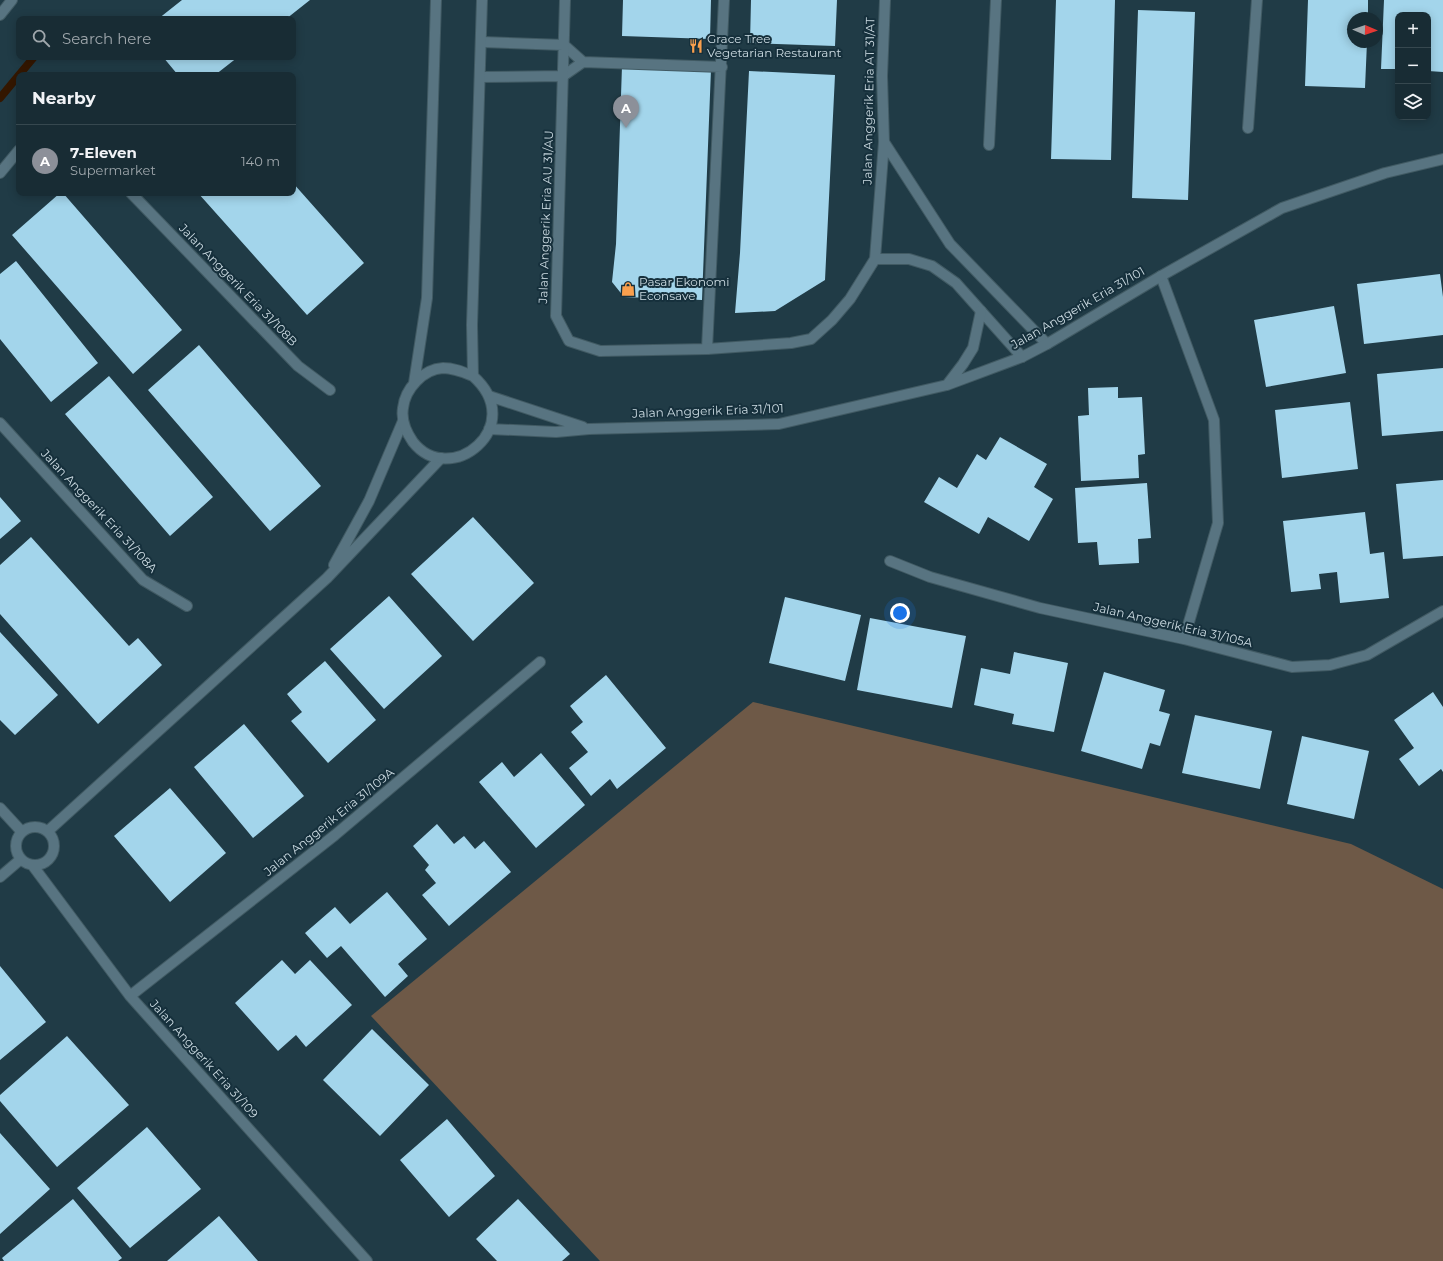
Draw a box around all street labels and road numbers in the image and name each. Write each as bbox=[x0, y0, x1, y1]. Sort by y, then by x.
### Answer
street label: Jalan Anggerik Eria AT 31/AT bbox=[860, 17, 877, 186]
street label: Jalan Anggerik Eria AU 31/AU bbox=[535, 130, 556, 305]
street label: Jalan Anggerik Eria 31/108B bbox=[175, 220, 301, 349]
street label: Jalan Anggerik Eria 31/101 bbox=[1007, 263, 1147, 352]
street label: Jalan Anggerik Eria 31/101 bbox=[631, 400, 784, 421]
street label: Jalan Anggerik Eria 31/108A bbox=[37, 445, 161, 576]
street label: Jalan Anggerik Eria 31/105A bbox=[1091, 599, 1254, 650]
street label: Jalan Anggerik Eria 31/109A bbox=[260, 764, 397, 879]
street label: Jalan Anggerik Eria 31/109 bbox=[146, 995, 262, 1121]

